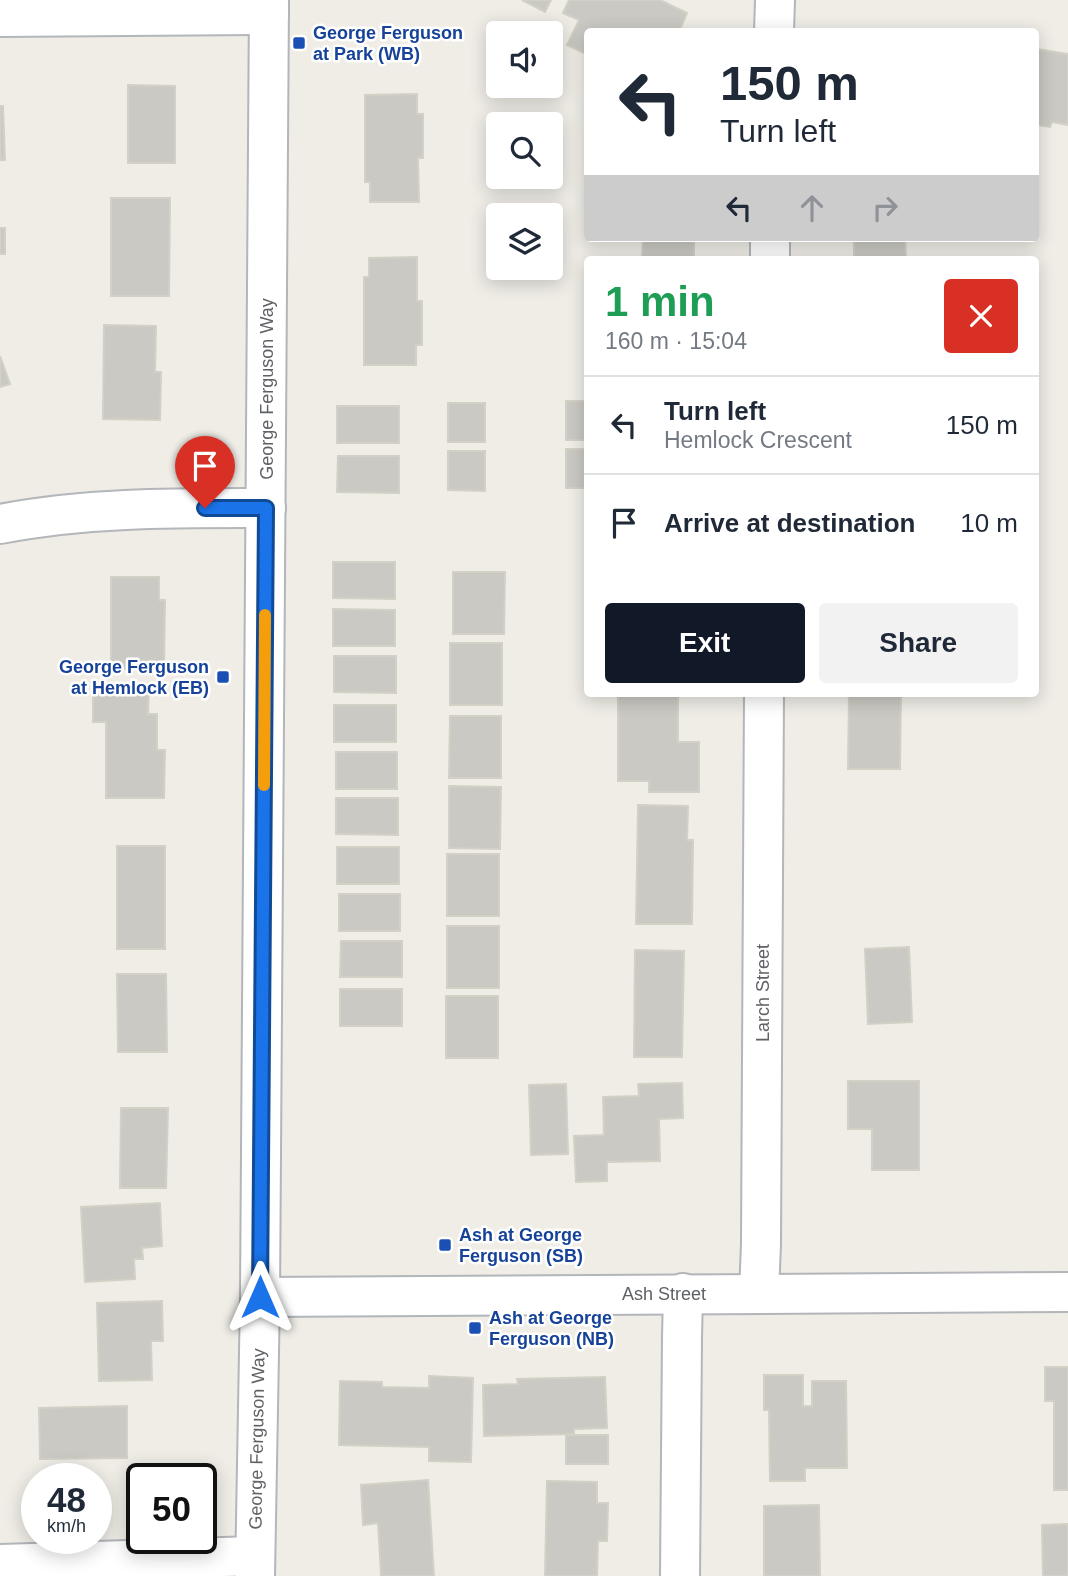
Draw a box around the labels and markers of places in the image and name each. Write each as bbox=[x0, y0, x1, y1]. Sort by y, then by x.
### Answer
place label: George Ferguson at Park (WB) bbox=[313, 23, 463, 64]
marker: George Ferguson at Park (WB) bbox=[291, 35, 307, 51]
pin bbox=[175, 436, 235, 508]
place label: George Ferguson at Hemlock (EB) bbox=[59, 657, 209, 698]
marker: George Ferguson at Hemlock (EB) bbox=[215, 669, 231, 685]
place label: Ash at George Ferguson (SB) bbox=[459, 1225, 583, 1266]
marker: Ash at George Ferguson (SB) bbox=[437, 1237, 453, 1253]
place label: Ash at George Ferguson (NB) bbox=[489, 1308, 614, 1349]
marker: Ash at George Ferguson (NB) bbox=[467, 1320, 483, 1336]

